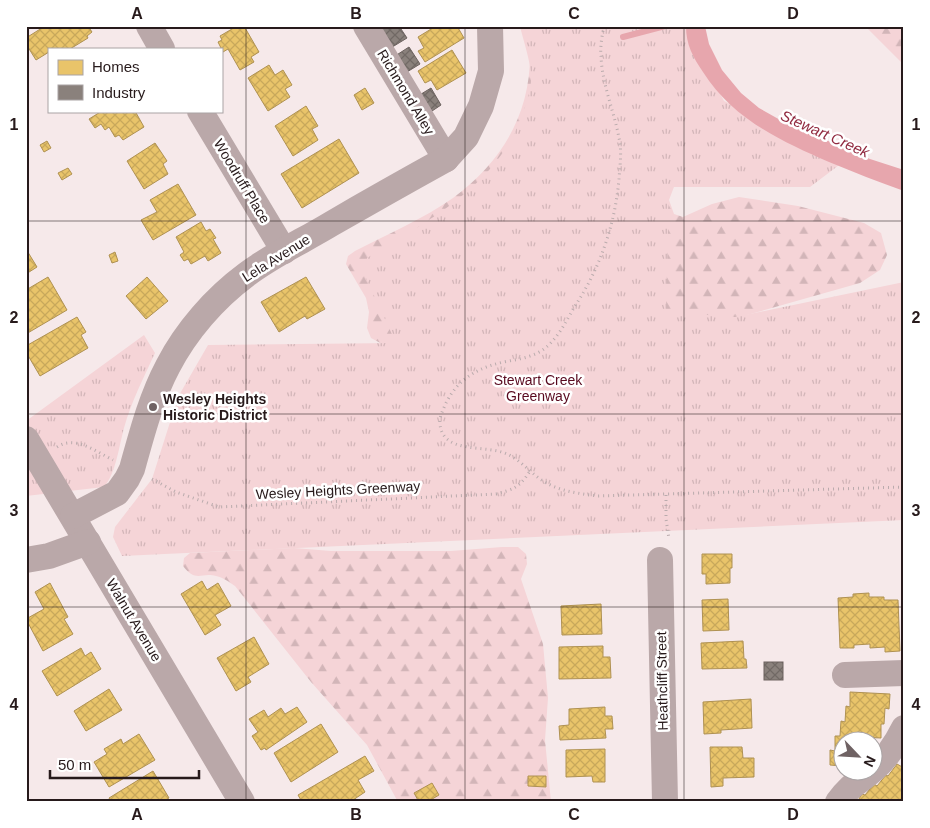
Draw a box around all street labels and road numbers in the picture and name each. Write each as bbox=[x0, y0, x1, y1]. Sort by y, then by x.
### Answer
street label: Richmond Alley bbox=[374, 47, 438, 137]
street label: Woodruff Place bbox=[211, 136, 273, 226]
street label: Lela Avenue bbox=[239, 231, 313, 285]
street label: Wesley Heights Greenway bbox=[255, 478, 421, 502]
street label: Walnut Avenue bbox=[103, 576, 165, 664]
street label: Heathcliff Street bbox=[653, 631, 671, 731]

